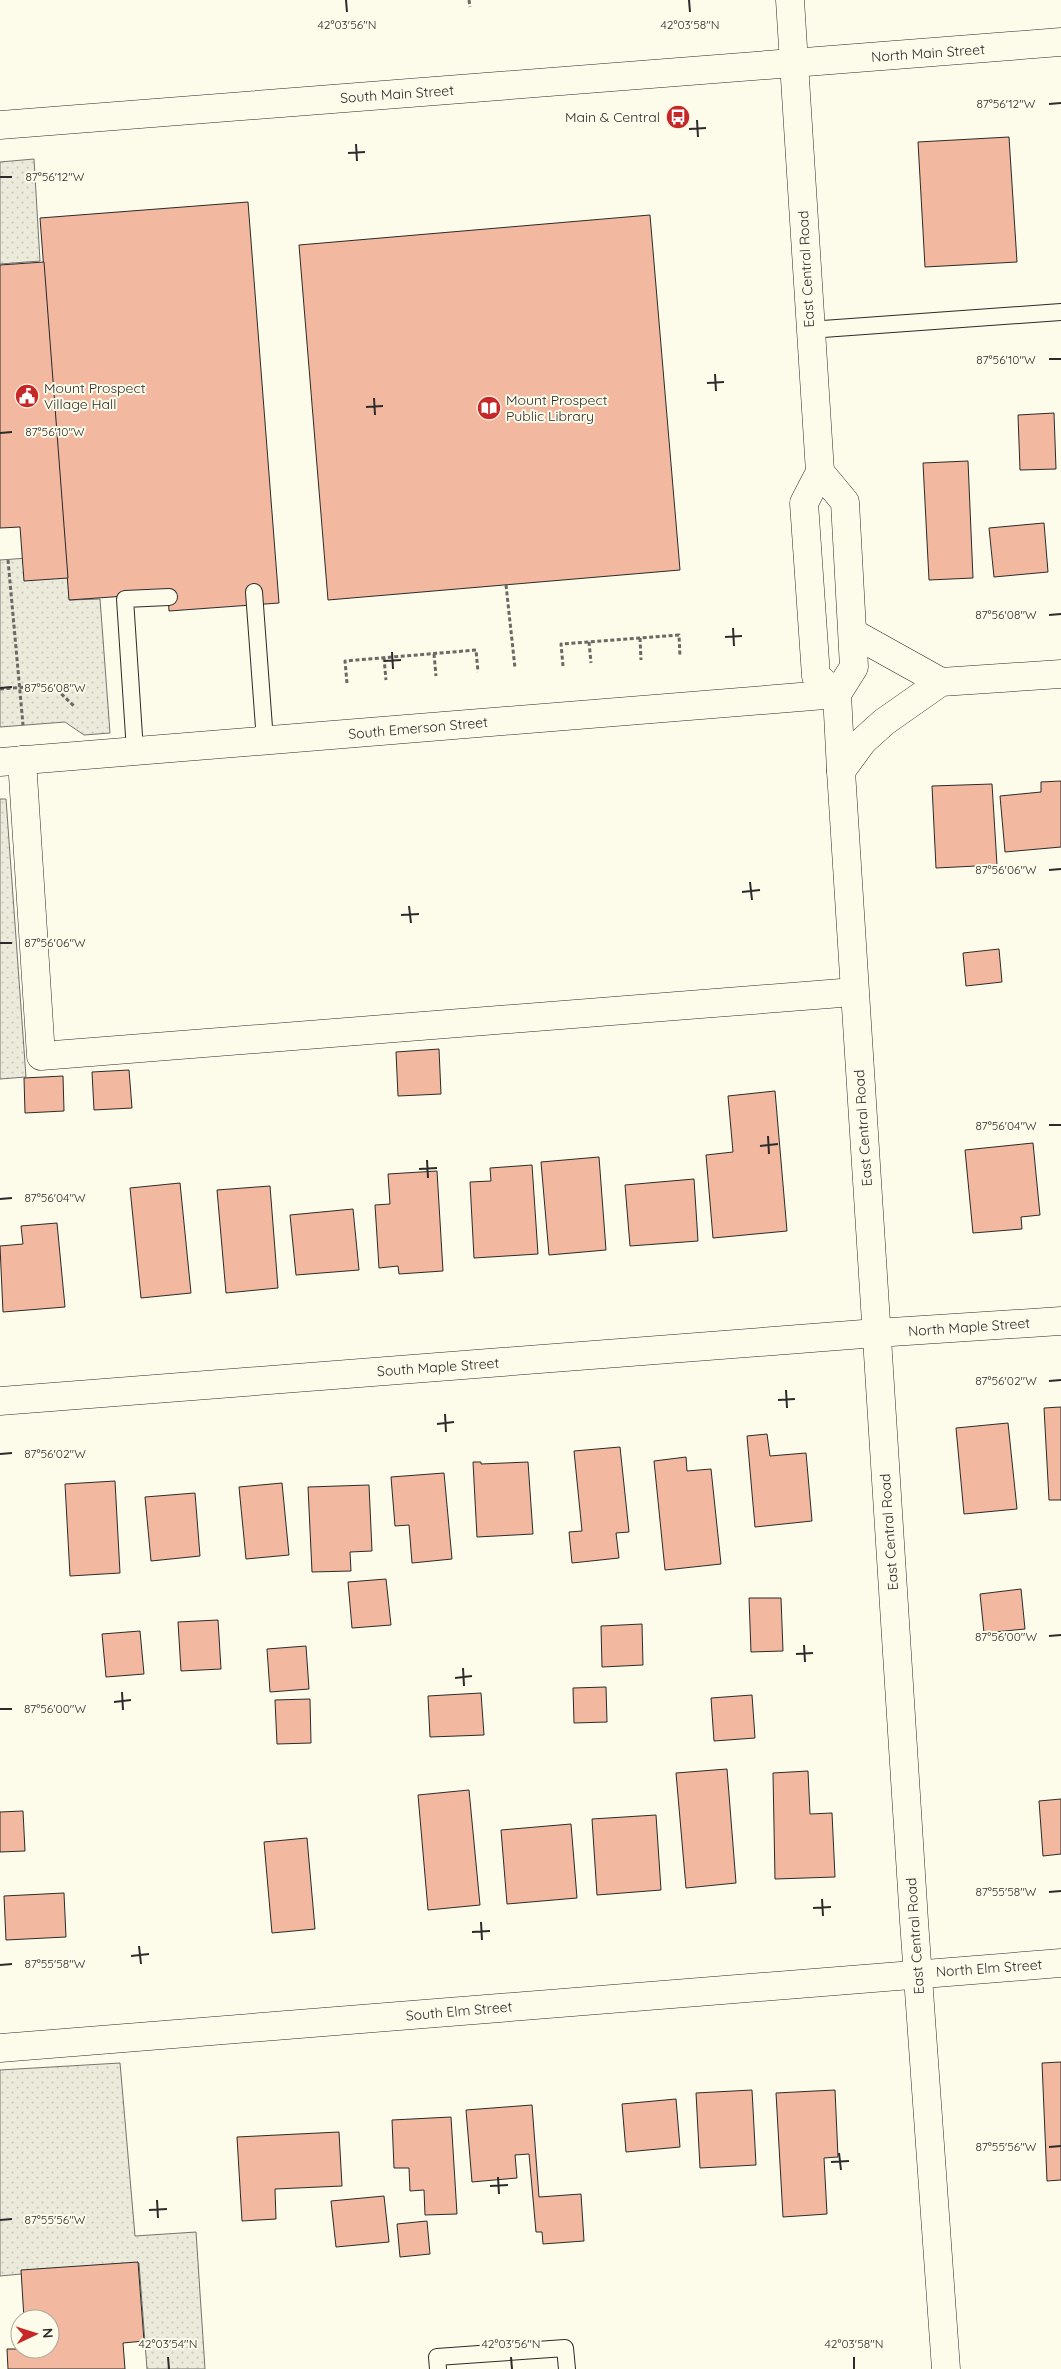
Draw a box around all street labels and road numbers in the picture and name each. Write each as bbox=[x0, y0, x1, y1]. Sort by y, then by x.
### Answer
street label: North Main Street bbox=[871, 40, 986, 66]
street label: South Main Street bbox=[339, 81, 455, 107]
street label: East Central Road bbox=[794, 210, 818, 328]
street label: South Emerson Street bbox=[347, 713, 489, 743]
street label: East Central Road bbox=[850, 1069, 876, 1187]
street label: North Maple Street bbox=[907, 1314, 1031, 1340]
street label: South Maple Street bbox=[376, 1354, 500, 1380]
street label: East Central Road bbox=[876, 1473, 902, 1591]
street label: East Central Road bbox=[902, 1877, 928, 1995]
street label: North Elm Street bbox=[935, 1955, 1043, 1981]
street label: South Elm Street bbox=[405, 1997, 513, 2025]

